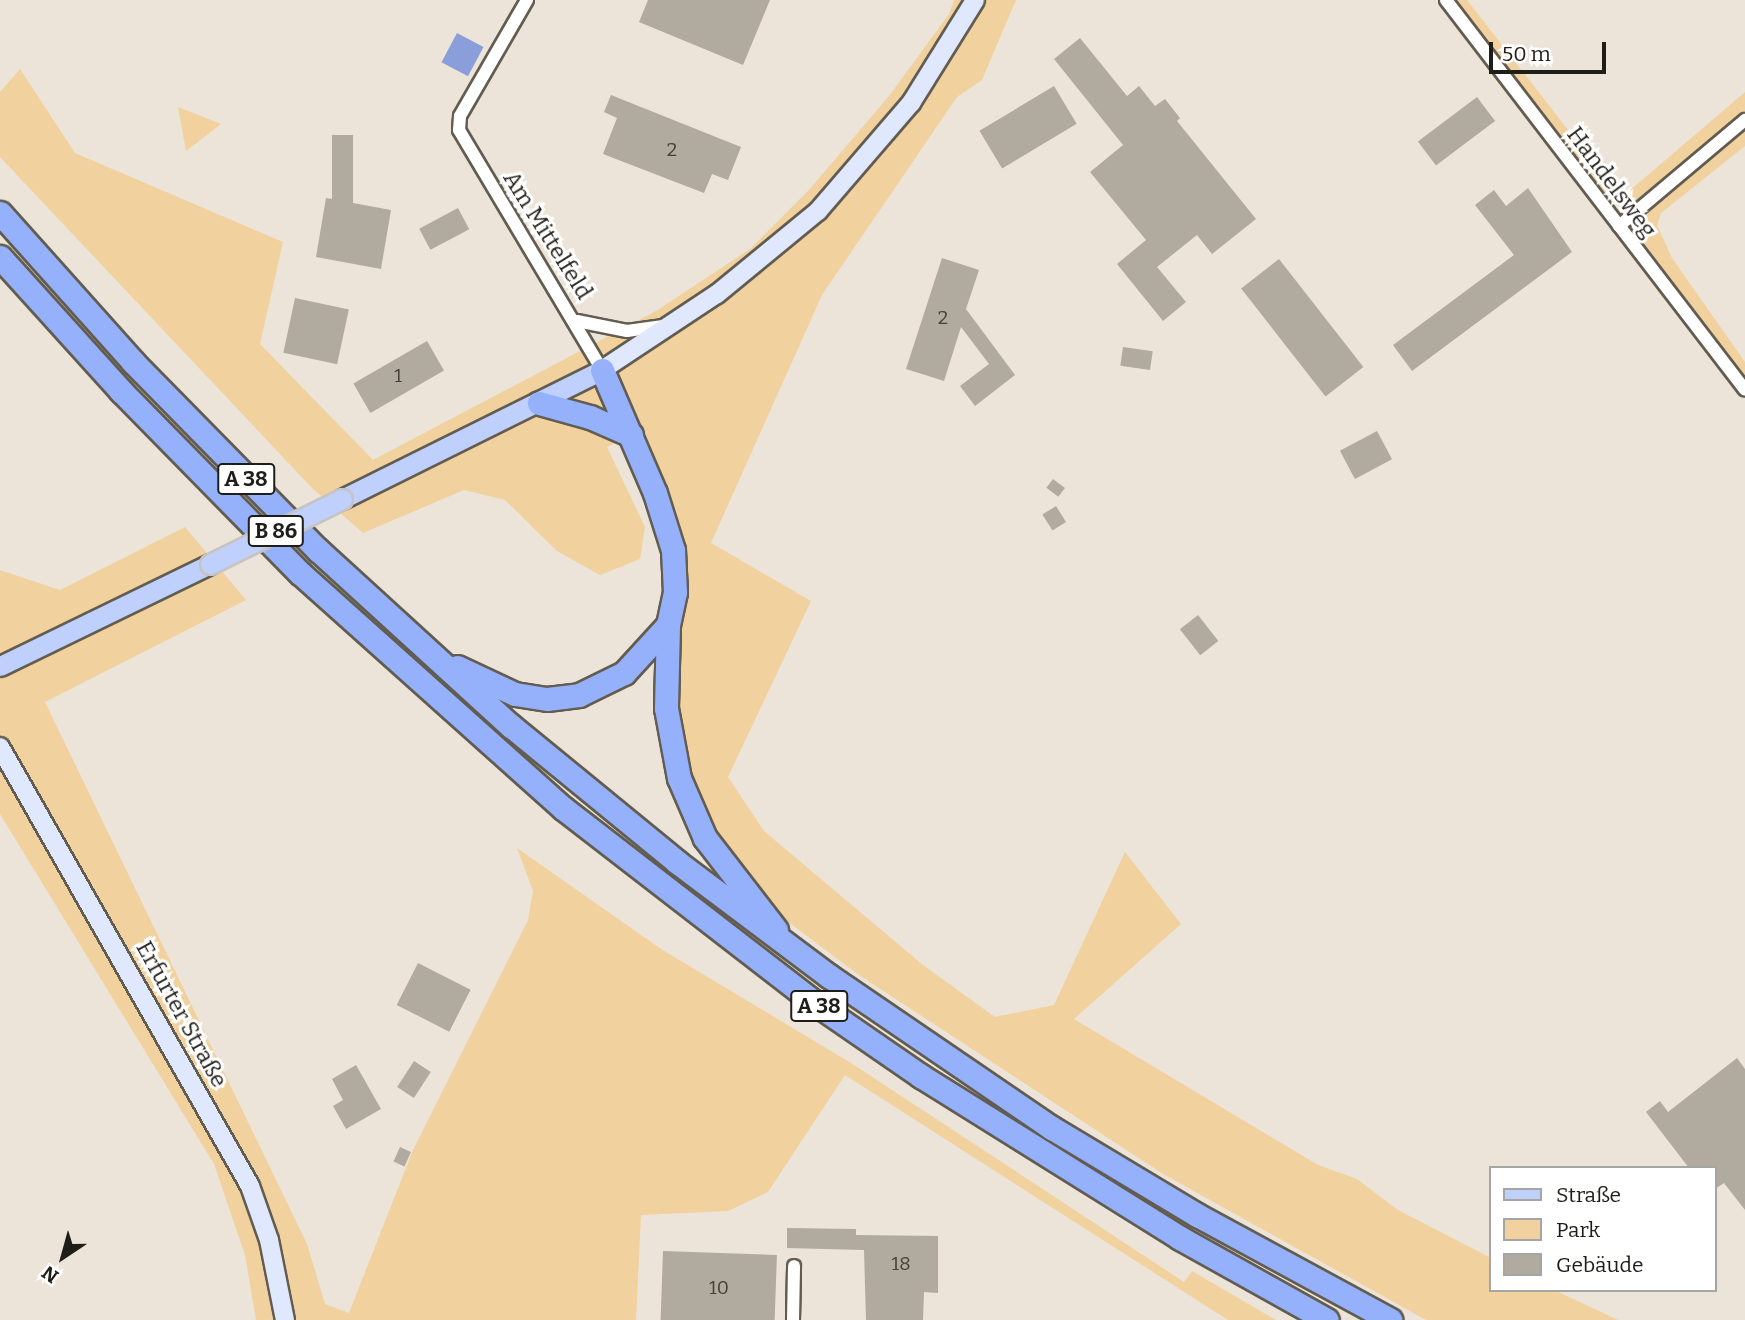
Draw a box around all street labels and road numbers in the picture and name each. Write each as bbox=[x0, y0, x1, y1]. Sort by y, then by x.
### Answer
street label: Handelsweg bbox=[1561, 121, 1663, 243]
street label: Am Mittelfeld bbox=[498, 166, 598, 304]
road number: A 38 bbox=[216, 462, 276, 496]
road number: B 86 bbox=[246, 514, 306, 548]
street label: Erfurter Straße bbox=[130, 936, 234, 1092]
road number: A 38 bbox=[789, 988, 849, 1024]

